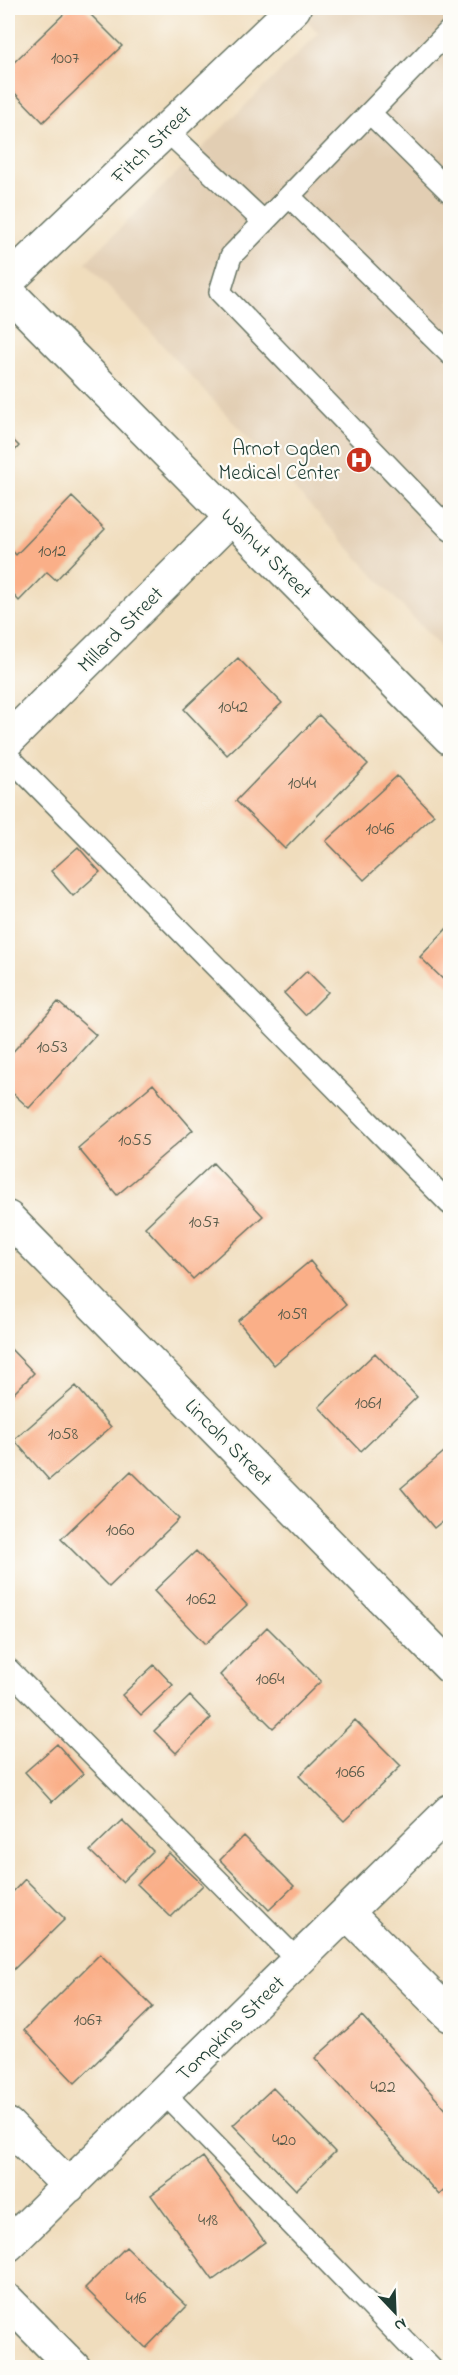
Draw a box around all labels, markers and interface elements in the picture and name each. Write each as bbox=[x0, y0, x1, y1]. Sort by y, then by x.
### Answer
house number: 1007 bbox=[51, 46, 80, 72]
street label: Fitch Street bbox=[105, 99, 199, 192]
place label: Arnot Ogden Medical Center bbox=[219, 435, 340, 489]
hospital icon: Arnot Ogden Medical Center bbox=[344, 445, 374, 475]
street label: Walnut Street bbox=[213, 502, 318, 607]
house number: 1012 bbox=[38, 539, 66, 565]
street label: Millard Street bbox=[71, 580, 171, 680]
house number: 1042 bbox=[218, 695, 248, 721]
house number: 1044 bbox=[288, 771, 317, 797]
house number: 1046 bbox=[366, 817, 394, 843]
house number: 1053 bbox=[36, 1035, 68, 1061]
house number: 1055 bbox=[118, 1128, 152, 1154]
house number: 1057 bbox=[188, 1210, 220, 1236]
house number: 1059 bbox=[277, 1302, 307, 1328]
house number: 1061 bbox=[354, 1391, 382, 1417]
street label: Lincoln Street bbox=[177, 1393, 278, 1494]
house number: 1058 bbox=[48, 1422, 79, 1448]
house number: 1060 bbox=[105, 1518, 135, 1544]
house number: 1062 bbox=[186, 1587, 216, 1613]
house number: 1064 bbox=[256, 1667, 285, 1693]
house number: 1066 bbox=[335, 1760, 365, 1786]
street label: Tompkins Street bbox=[170, 1970, 293, 2089]
house number: 1067 bbox=[74, 2008, 103, 2034]
house number: 422 bbox=[370, 2075, 396, 2101]
house number: 420 bbox=[272, 2128, 296, 2154]
house number: 418 bbox=[198, 2208, 218, 2234]
north arrow bbox=[365, 2282, 425, 2342]
house number: 416 bbox=[125, 2286, 147, 2312]
text: N bbox=[390, 2311, 410, 2337]

